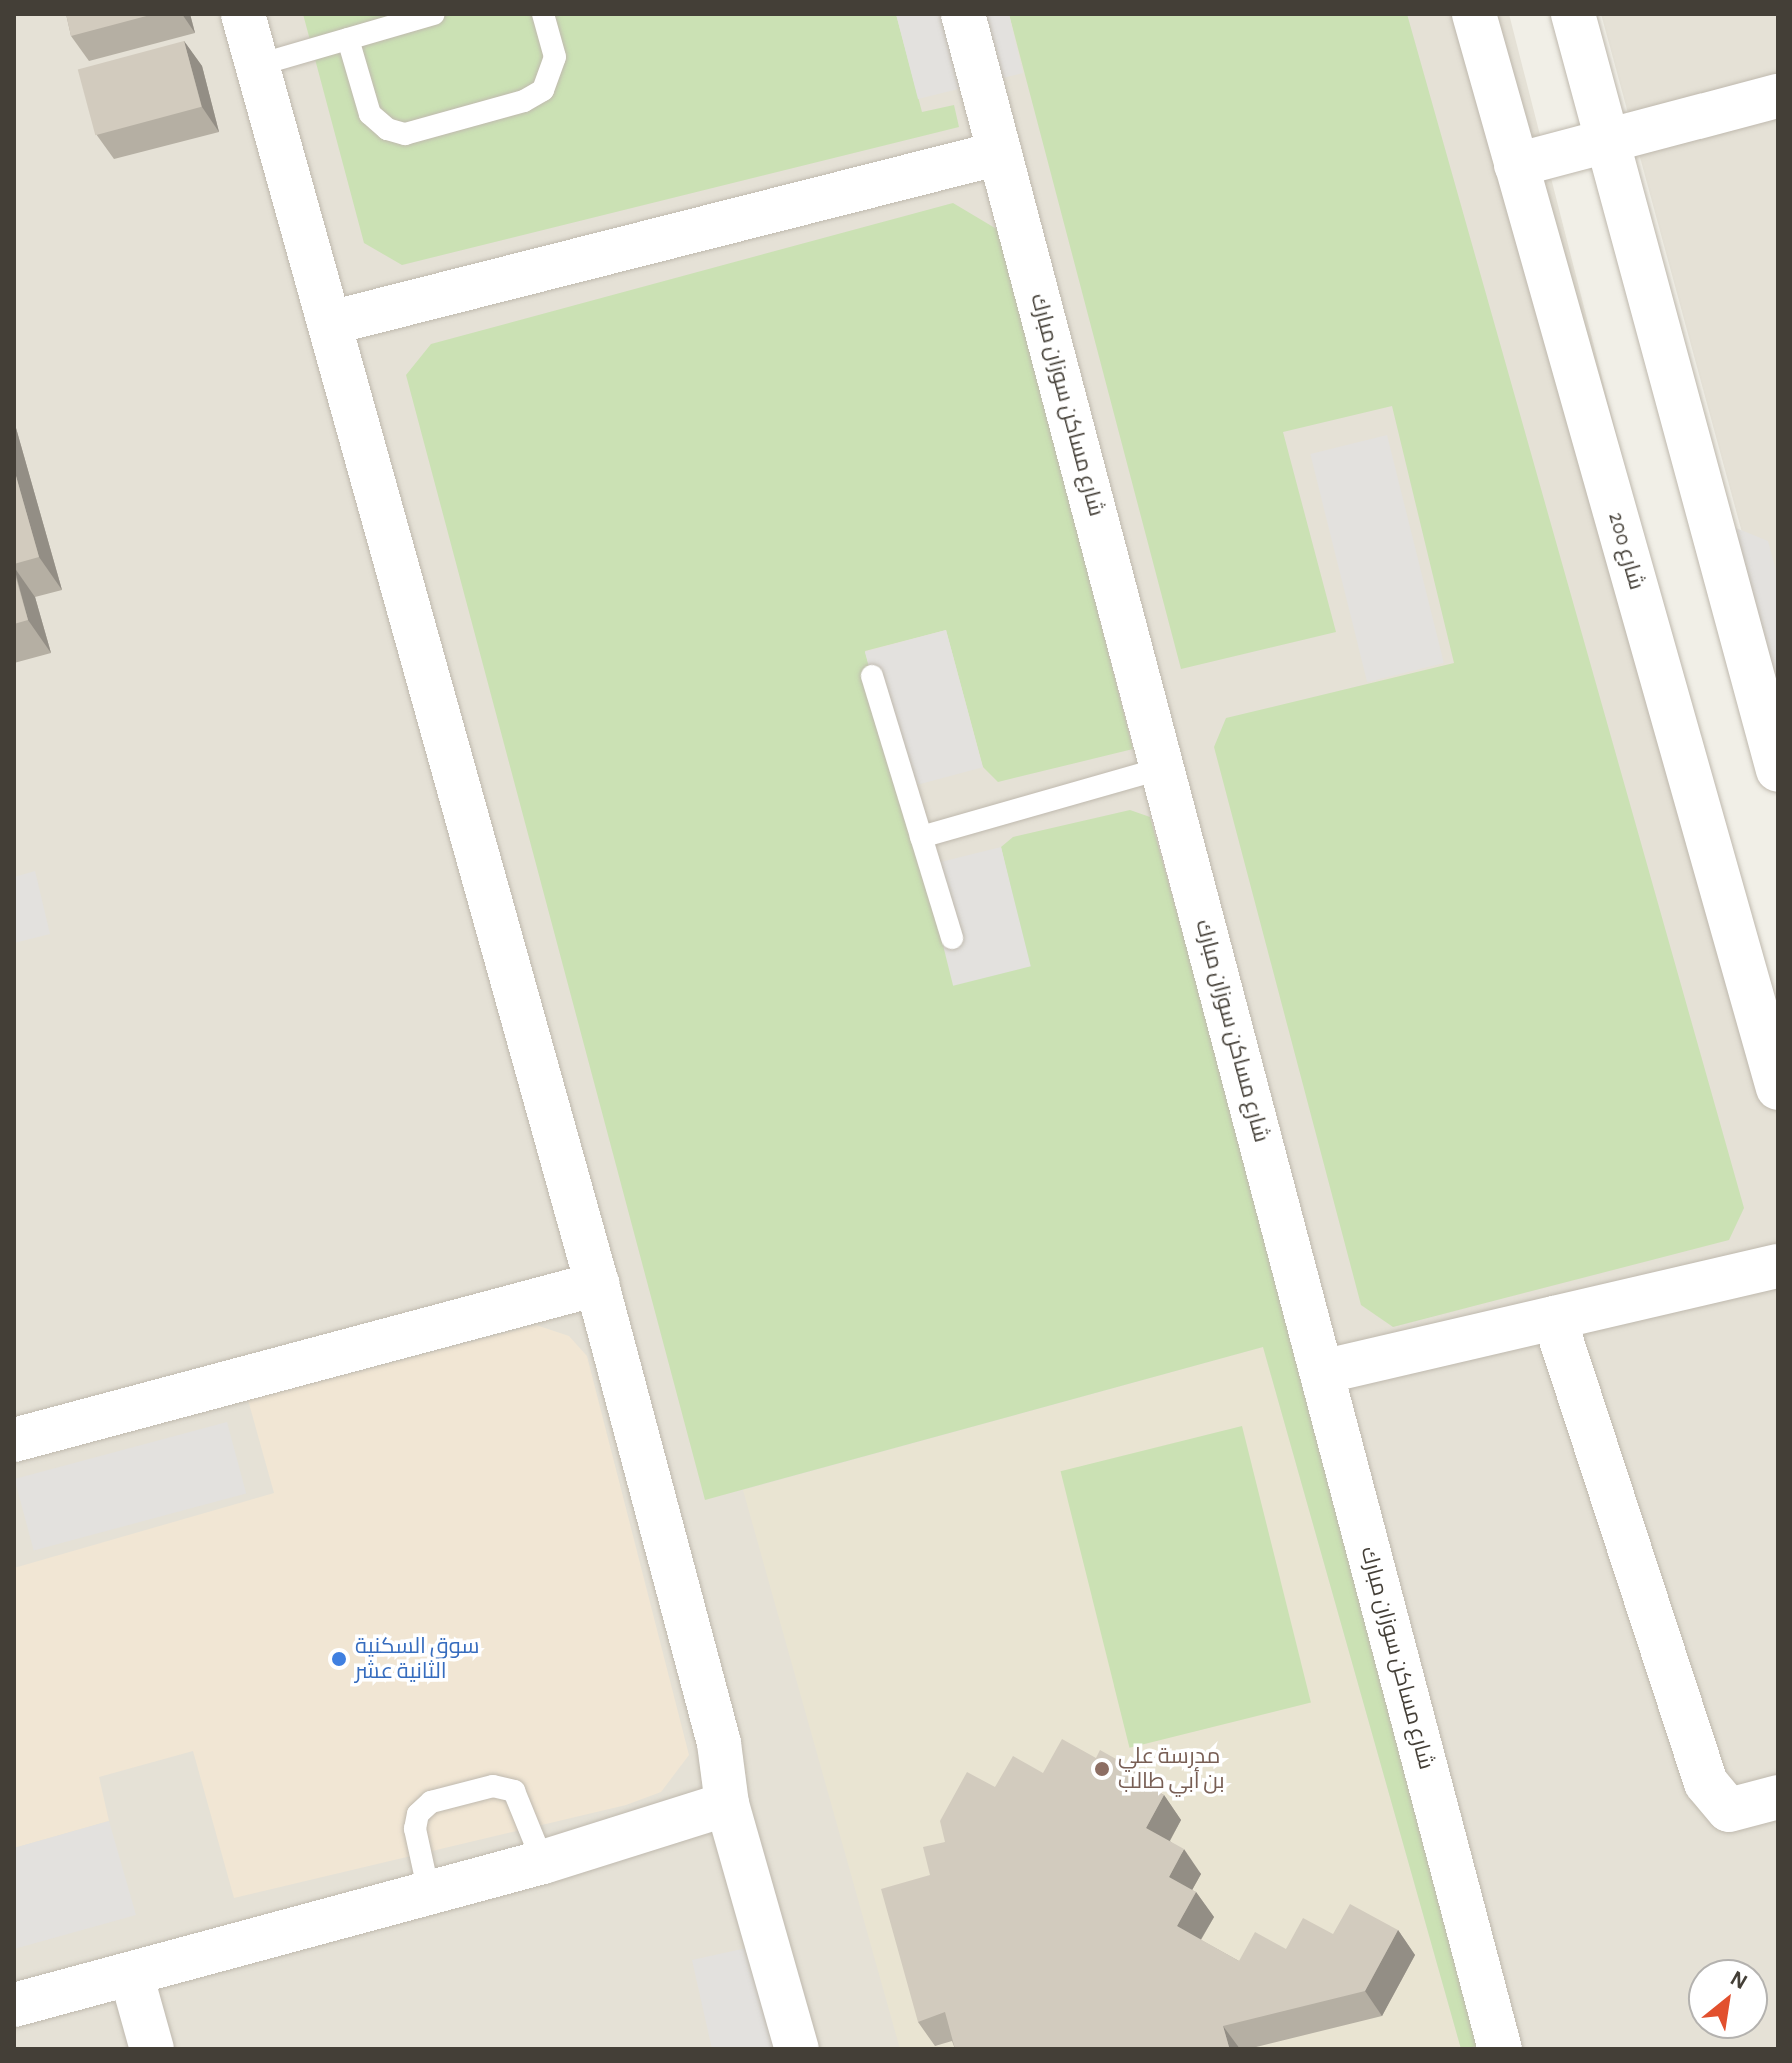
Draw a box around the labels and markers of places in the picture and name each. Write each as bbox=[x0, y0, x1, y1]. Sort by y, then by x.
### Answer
place label: سوق السكنية الثانية عشر bbox=[355, 1633, 480, 1684]
marker: سوق السكنية الثانية عشر bbox=[330, 1650, 348, 1668]
place label: مدرسة علي بن أبي طالب bbox=[1118, 1743, 1225, 1794]
marker: مدرسة علي بن أبي طالب bbox=[1093, 1760, 1111, 1778]

